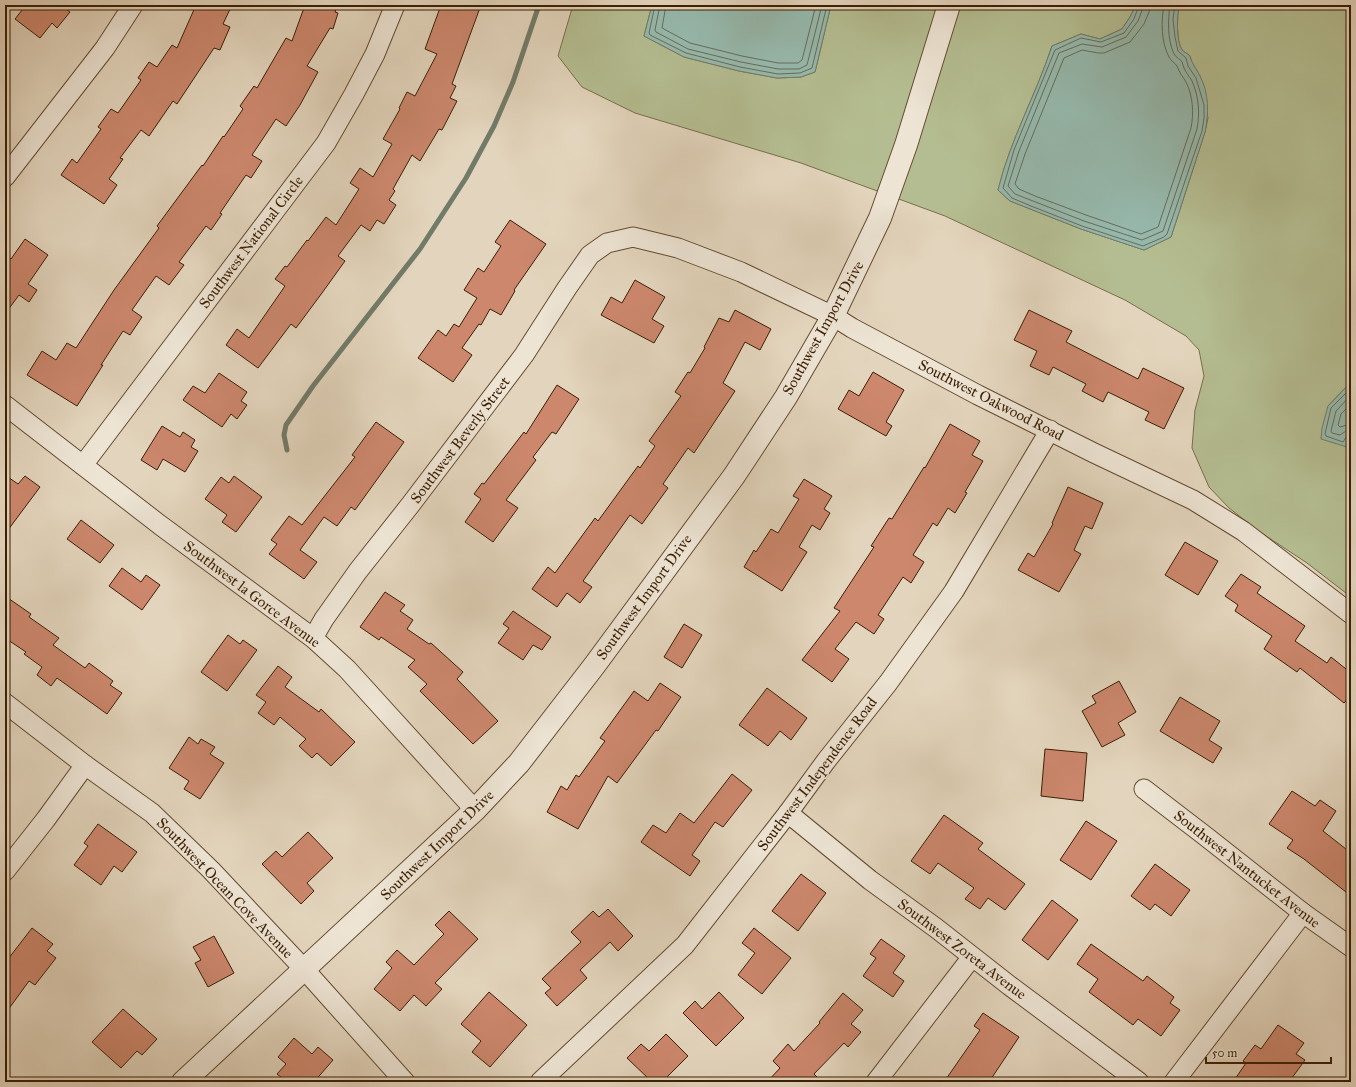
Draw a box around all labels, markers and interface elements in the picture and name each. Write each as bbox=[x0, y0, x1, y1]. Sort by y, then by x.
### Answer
street label: Southwest National Circle bbox=[195, 172, 307, 312]
street label: Southwest Import Drive bbox=[779, 258, 867, 398]
street label: Southwest Oakwood Road bbox=[916, 356, 1067, 445]
street label: Southwest Beverly Street bbox=[406, 373, 514, 507]
street label: Southwest Import Drive bbox=[592, 531, 696, 663]
street label: Southwest la Gorce Avenue bbox=[180, 537, 324, 651]
street label: Southwest Independence Road bbox=[753, 693, 881, 854]
street label: Southwest Import Drive bbox=[377, 786, 497, 904]
street label: Southwest Nantucket Avenue bbox=[1170, 806, 1324, 932]
street label: Southwest Ocean Cove Avenue bbox=[153, 814, 297, 962]
street label: Southwest Zoreta Avenue bbox=[894, 895, 1030, 1003]
scale bar bbox=[1206, 1039, 1331, 1065]
text: 50 m bbox=[1212, 1046, 1237, 1060]

